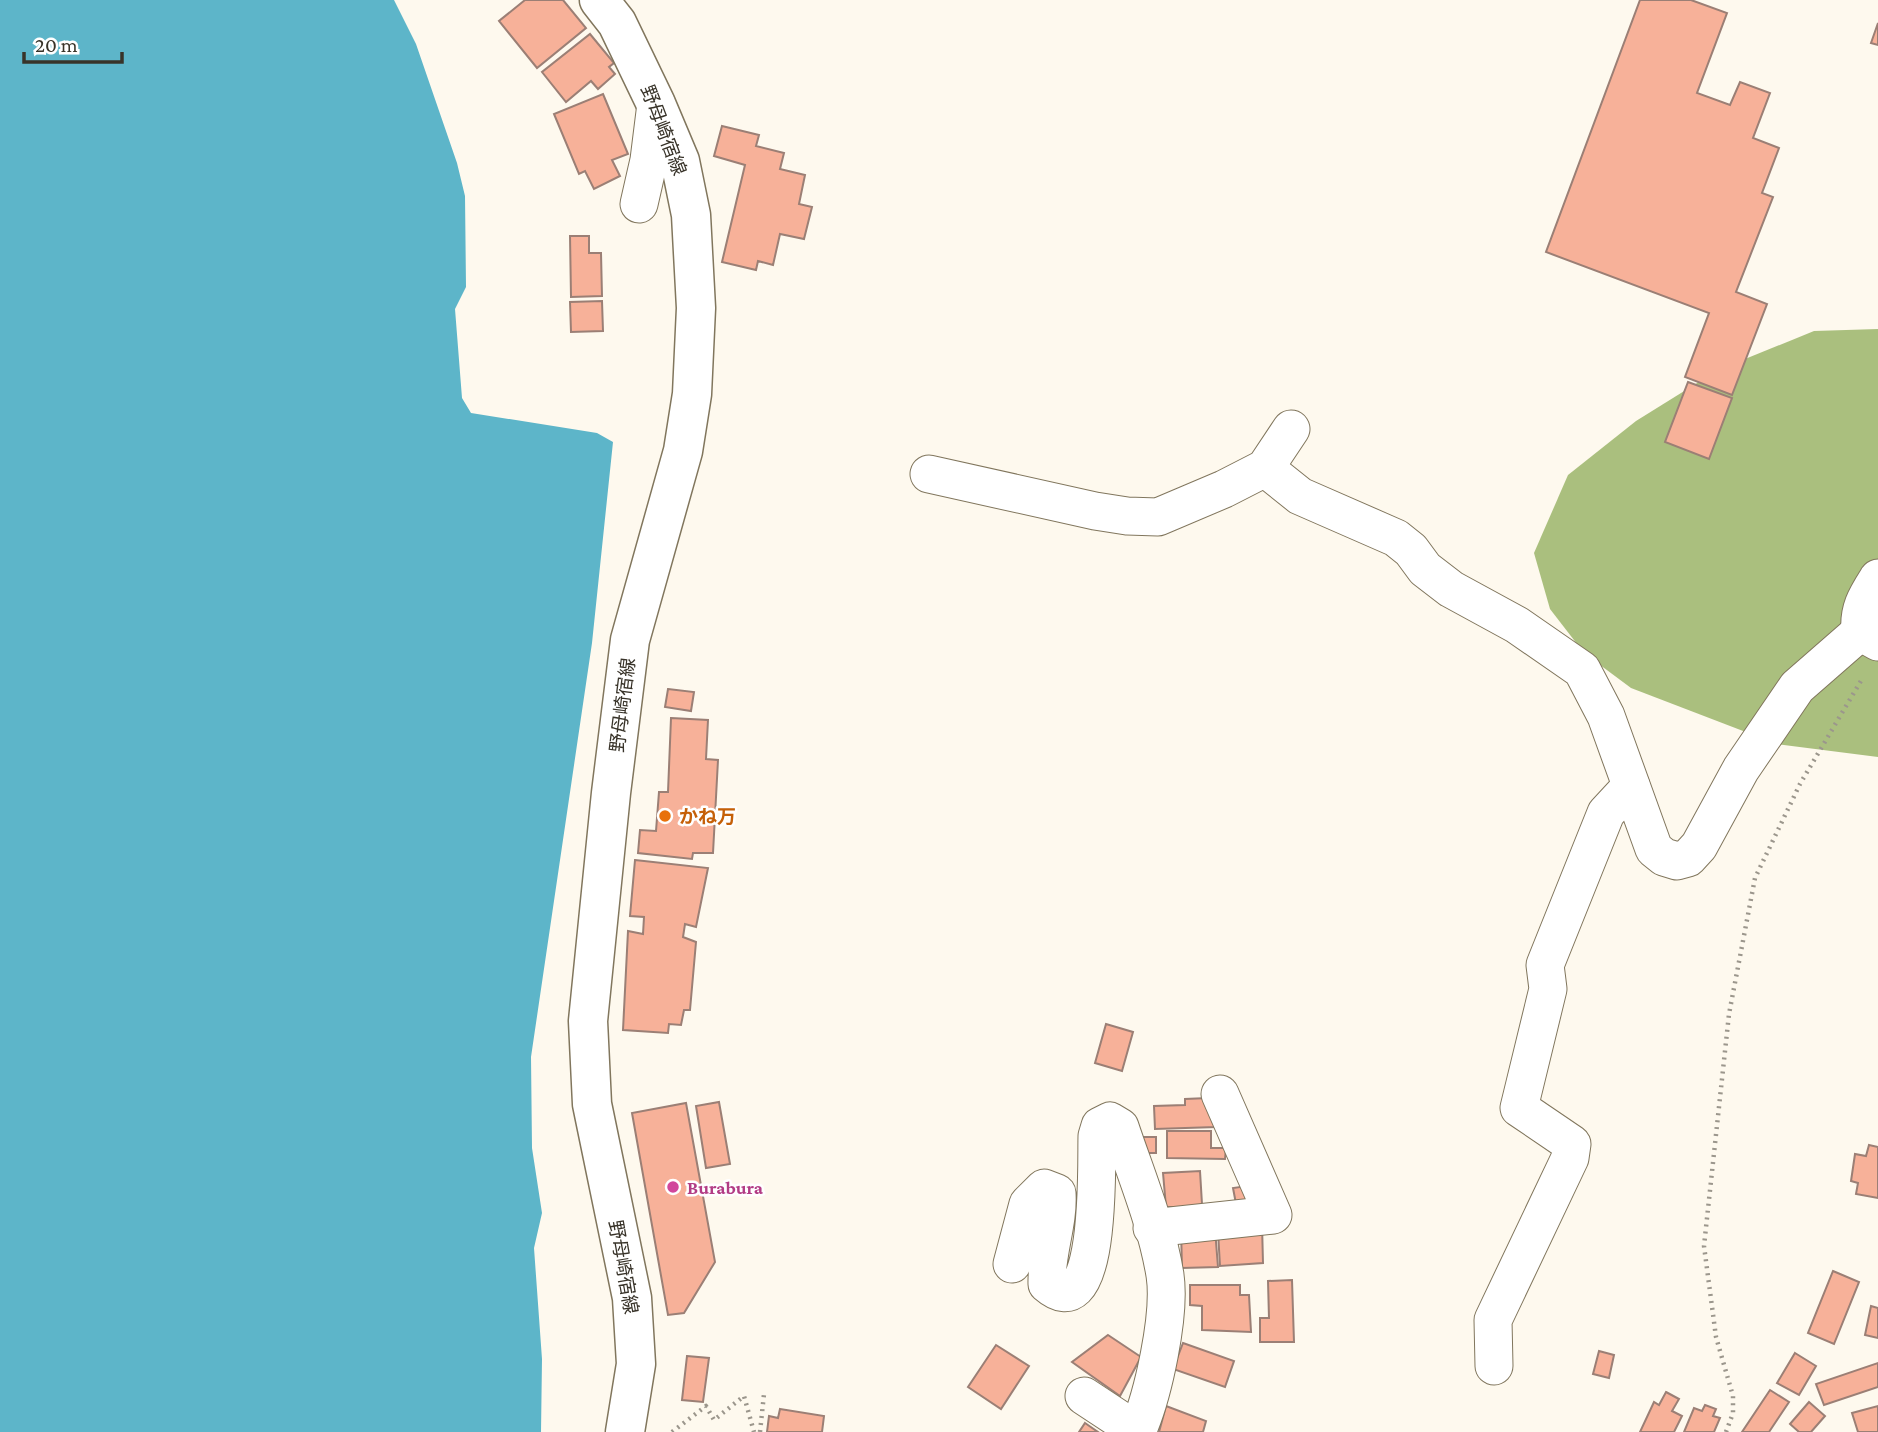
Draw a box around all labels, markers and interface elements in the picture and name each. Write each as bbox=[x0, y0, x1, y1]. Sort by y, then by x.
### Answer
scale bar bbox=[24, 21, 122, 65]
text: 20 m bbox=[35, 33, 78, 57]
street label: 野母崎宿線 bbox=[637, 82, 690, 178]
street label: 野母崎宿線 bbox=[606, 657, 639, 753]
place label: かね万 bbox=[679, 806, 736, 827]
marker: かね万 bbox=[657, 808, 673, 824]
place label: Burabura bbox=[687, 1177, 764, 1198]
marker: Burabura bbox=[665, 1179, 681, 1195]
street label: 野母崎宿線 bbox=[605, 1218, 642, 1316]

